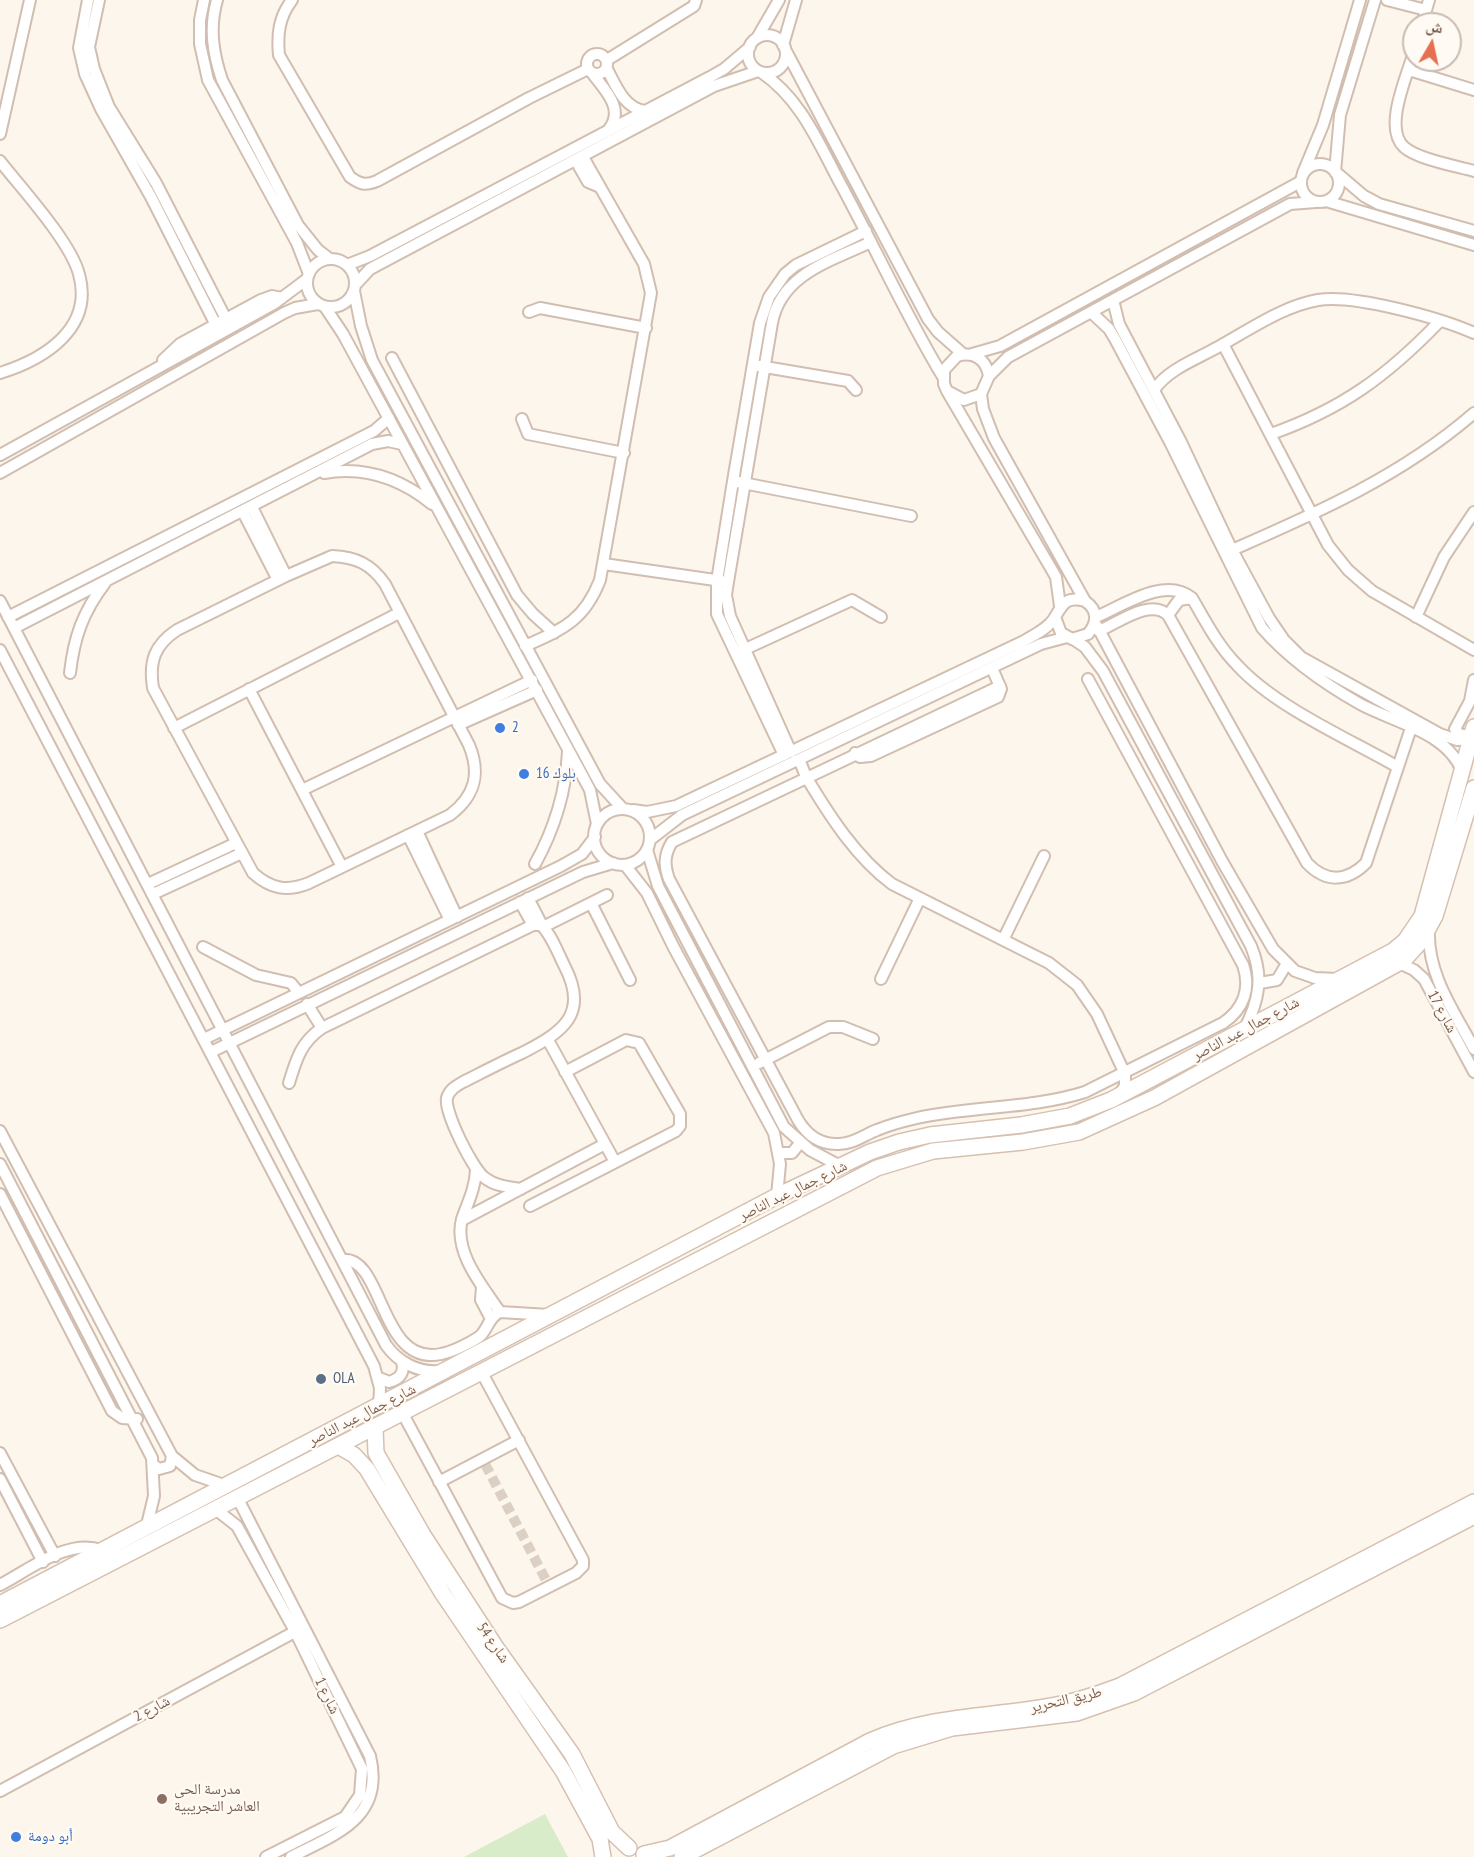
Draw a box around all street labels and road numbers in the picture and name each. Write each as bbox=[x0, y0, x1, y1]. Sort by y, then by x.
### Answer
street label: شارع 17 bbox=[1423, 988, 1461, 1036]
street label: شارع جمال عبد الناصر bbox=[1190, 993, 1302, 1065]
street label: شارع جمال عبد الناصر bbox=[736, 1157, 850, 1225]
street label: شارع جمال عبد الناصر bbox=[305, 1380, 419, 1450]
street label: شارع 54 bbox=[473, 1619, 513, 1667]
street label: شارع 1 bbox=[310, 1675, 344, 1717]
street label: طريق التحرير bbox=[1028, 1683, 1104, 1717]
street label: شارع 2 bbox=[131, 1692, 173, 1726]

